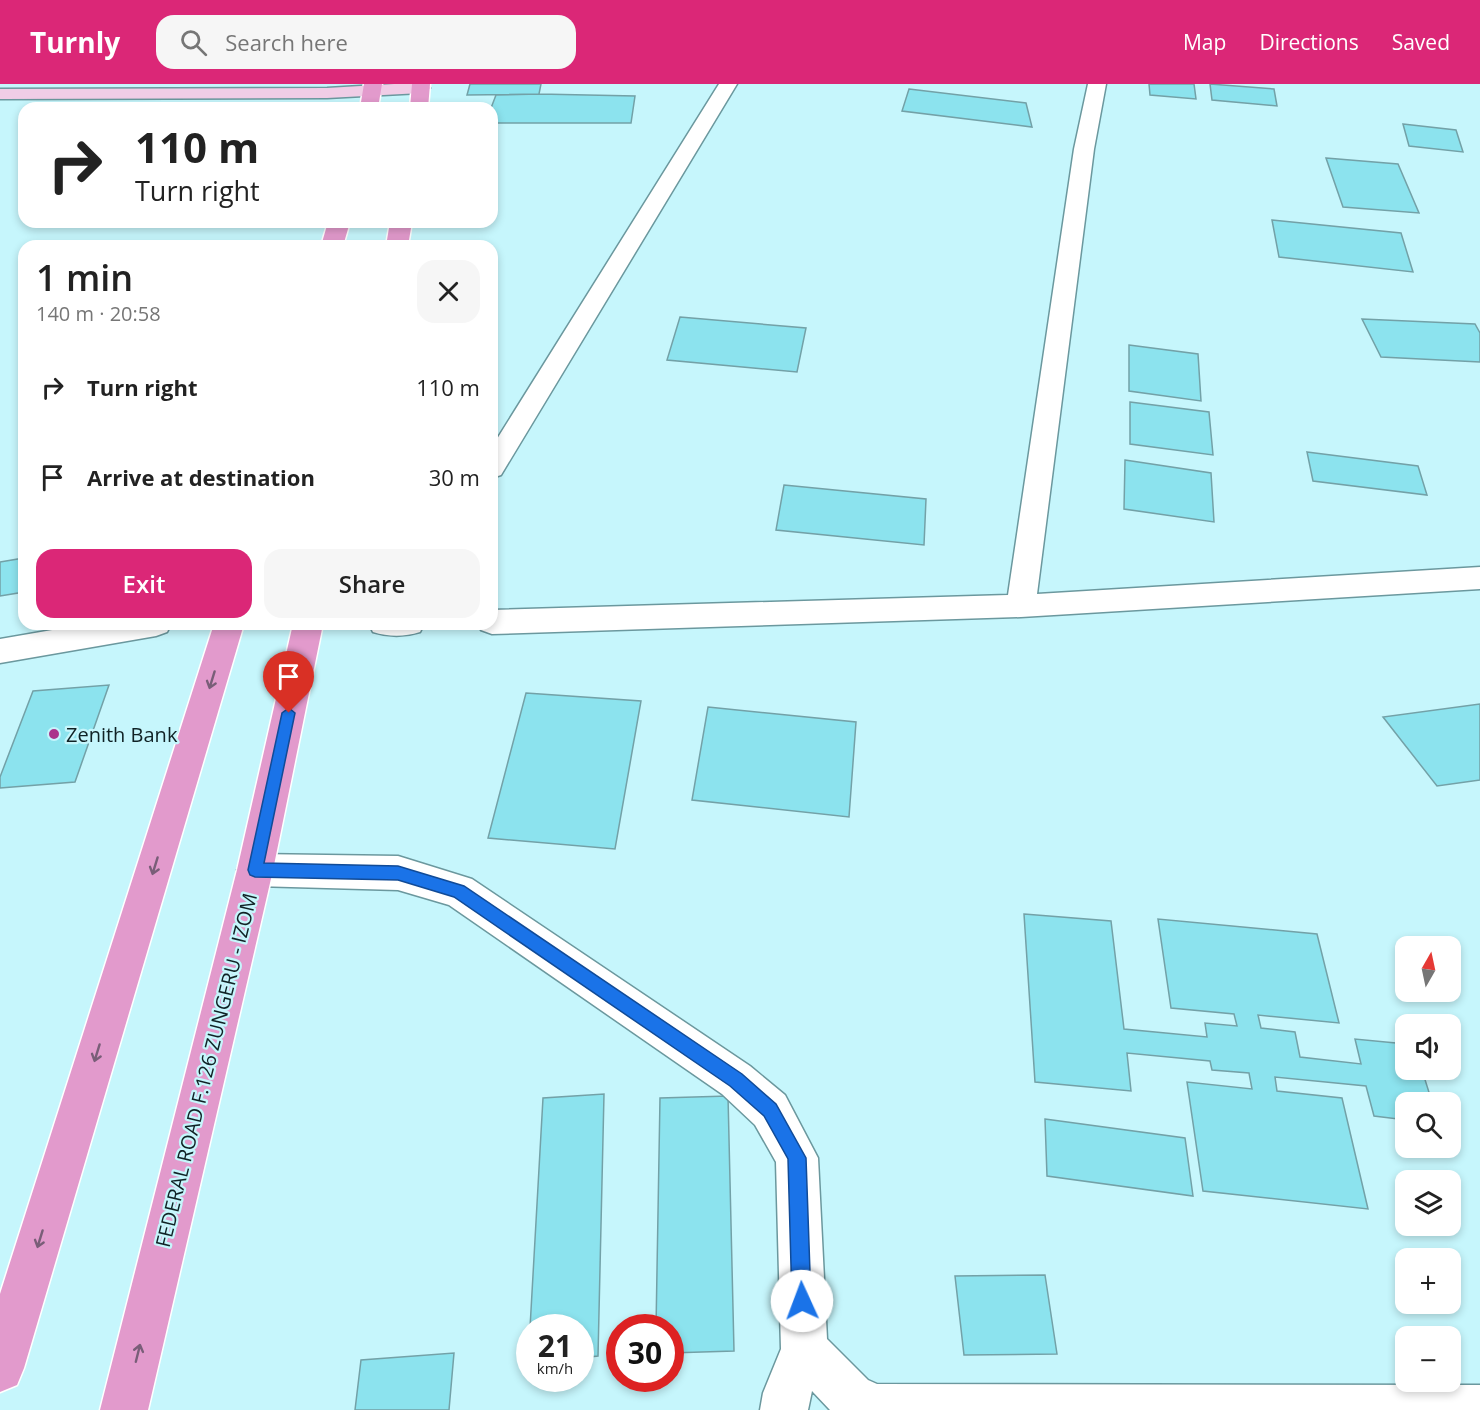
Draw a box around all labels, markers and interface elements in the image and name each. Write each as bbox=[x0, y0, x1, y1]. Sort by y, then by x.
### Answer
search box bbox=[156, 15, 576, 69]
text: Turnly bbox=[30, 23, 120, 61]
icon: search bbox=[177, 26, 210, 59]
text: Search here bbox=[225, 27, 348, 57]
text: Map bbox=[1183, 28, 1226, 56]
text: Directions bbox=[1259, 28, 1359, 56]
text: Saved bbox=[1392, 28, 1450, 56]
text: 110 m bbox=[135, 118, 259, 175]
icon: right bbox=[36, 126, 114, 204]
text: Turn right bbox=[135, 172, 260, 209]
text: 1 min bbox=[36, 253, 133, 302]
button: close bbox=[417, 260, 480, 323]
text: 140 m · 20:58 bbox=[36, 300, 161, 327]
icon: right bbox=[36, 371, 69, 404]
text: Turn right bbox=[87, 372, 198, 402]
text: 110 m bbox=[416, 372, 480, 402]
icon: arrive bbox=[36, 461, 69, 494]
text: Arrive at destination bbox=[87, 462, 315, 492]
text: 30 m bbox=[429, 462, 480, 492]
button: Exit bbox=[36, 549, 252, 618]
button: Share bbox=[264, 549, 480, 618]
pin bbox=[263, 651, 314, 713]
icon: arrive bbox=[272, 660, 305, 693]
one-way arrow bbox=[206, 670, 217, 689]
place label: Zenith Bank bbox=[66, 721, 178, 748]
marker: Zenith Bank bbox=[47, 727, 61, 741]
one-way arrow bbox=[149, 856, 160, 875]
street label: FEDERAL ROAD F.126 ZUNGERU - IZOM bbox=[149, 890, 263, 1250]
north arrow bbox=[1395, 936, 1461, 1002]
map controls bbox=[1395, 936, 1461, 1392]
button: sound bbox=[1395, 1014, 1461, 1080]
one-way arrow bbox=[91, 1043, 102, 1062]
button: search bbox=[1395, 1092, 1461, 1158]
button: layers bbox=[1395, 1170, 1461, 1236]
one-way arrow bbox=[34, 1229, 45, 1248]
button: + bbox=[1395, 1248, 1461, 1314]
position arrow bbox=[770, 1269, 834, 1333]
speed limit sign: 30 bbox=[606, 1314, 684, 1392]
text: 21 bbox=[538, 1325, 572, 1366]
button: − bbox=[1395, 1326, 1461, 1392]
one-way arrow bbox=[132, 1344, 144, 1363]
text: km/h bbox=[537, 1358, 573, 1378]

